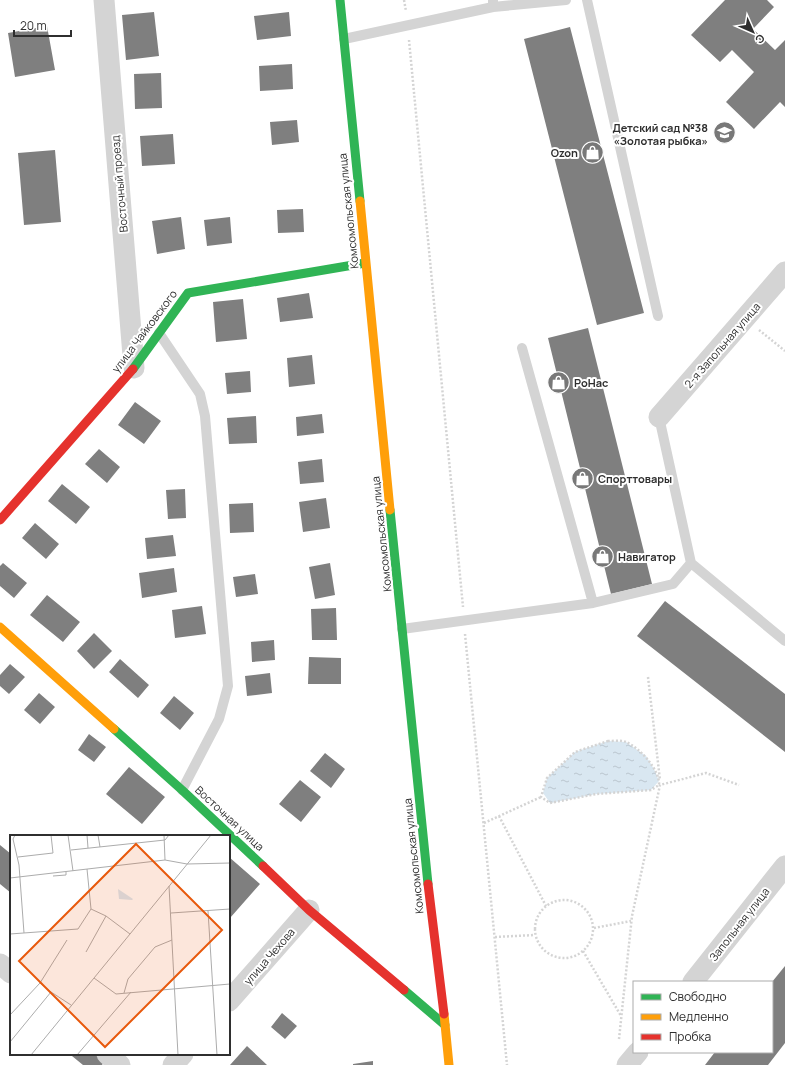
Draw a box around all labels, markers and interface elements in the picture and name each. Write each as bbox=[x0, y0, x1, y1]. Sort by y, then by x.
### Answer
scale bar bbox=[14, 12, 71, 38]
north arrow bbox=[733, 12, 773, 52]
text: 20 m bbox=[20, 17, 47, 34]
text: С bbox=[752, 31, 769, 48]
place label: Детский сад №38 «Золотая рыбка» bbox=[612, 120, 708, 148]
school or university icon: Детский сад №38 «Золотая рыбка» bbox=[711, 120, 737, 146]
street label: Восточный проезд bbox=[107, 135, 131, 233]
shop icon: Ozon bbox=[580, 139, 606, 165]
place label: Ozon bbox=[551, 145, 578, 160]
street label: Комсомольская улица bbox=[334, 153, 362, 269]
street label: улица Чайковского bbox=[108, 286, 180, 375]
street label: 2-я Запольная улица bbox=[681, 299, 763, 391]
shop icon: РоНас bbox=[546, 369, 572, 395]
place label: РоНас bbox=[574, 375, 608, 390]
shop icon: Спорттовары bbox=[569, 465, 595, 491]
place label: Спорттовары bbox=[598, 471, 672, 486]
street label: Комсомольская улица bbox=[367, 476, 395, 592]
shop icon: Навигатор bbox=[589, 543, 615, 569]
place label: Навигатор bbox=[618, 549, 676, 564]
street label: Восточная улица bbox=[192, 782, 268, 854]
street label: Комсомольская улица bbox=[399, 798, 427, 914]
inset map bbox=[10, 835, 230, 1055]
street label: Запольная улица bbox=[706, 884, 772, 964]
street label: улица Чехова bbox=[240, 924, 298, 988]
legend bbox=[633, 981, 773, 1053]
text: Свободно bbox=[669, 988, 727, 1005]
text: Медленно bbox=[669, 1008, 729, 1025]
text: Пробка bbox=[669, 1028, 711, 1045]

